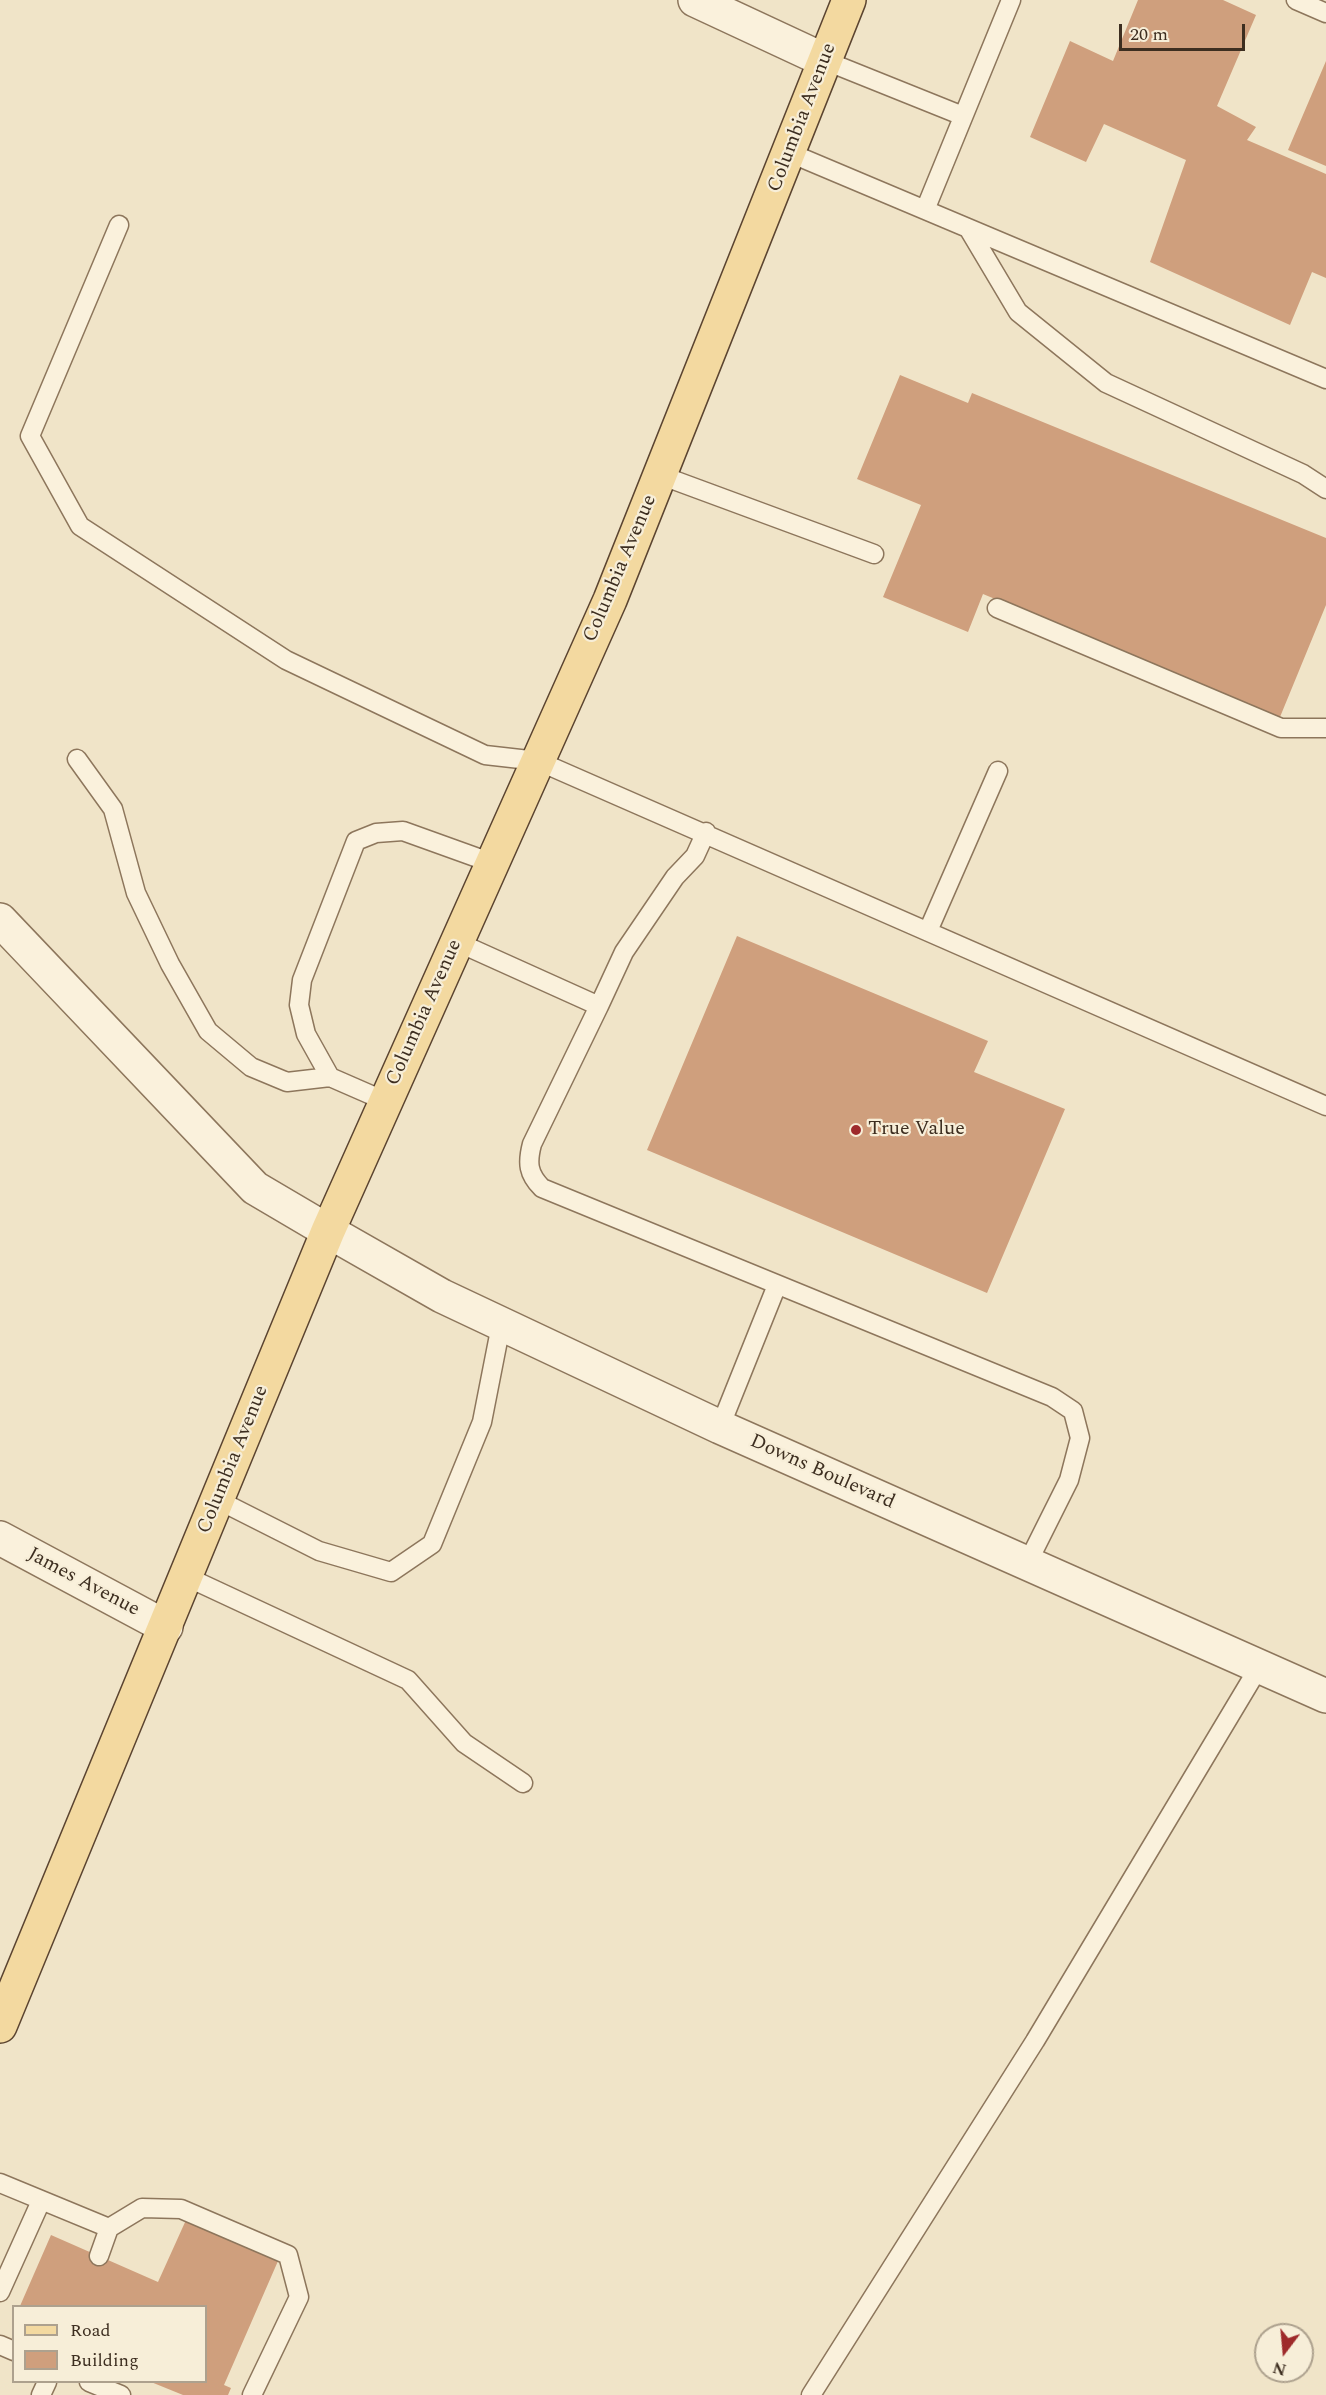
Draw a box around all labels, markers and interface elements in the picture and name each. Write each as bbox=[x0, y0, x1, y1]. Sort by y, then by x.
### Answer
scale bar bbox=[1122, 12, 1248, 50]
text: 20 m bbox=[1130, 21, 1168, 48]
street label: Columbia Avenue bbox=[764, 40, 842, 196]
street label: Columbia Avenue bbox=[579, 492, 663, 646]
street label: Columbia Avenue bbox=[382, 936, 468, 1090]
place label: True Value bbox=[868, 1118, 965, 1142]
marker: True Value bbox=[849, 1123, 863, 1137]
street label: Columbia Avenue bbox=[193, 1382, 275, 1538]
street label: Downs Boulevard bbox=[746, 1430, 898, 1516]
street label: James Avenue bbox=[23, 1543, 143, 1623]
legend bbox=[12, 2305, 207, 2383]
text: Road bbox=[70, 2317, 111, 2344]
north arrow bbox=[1254, 2323, 1314, 2383]
text: Building bbox=[70, 2347, 139, 2374]
text: N bbox=[1270, 2355, 1289, 2382]

